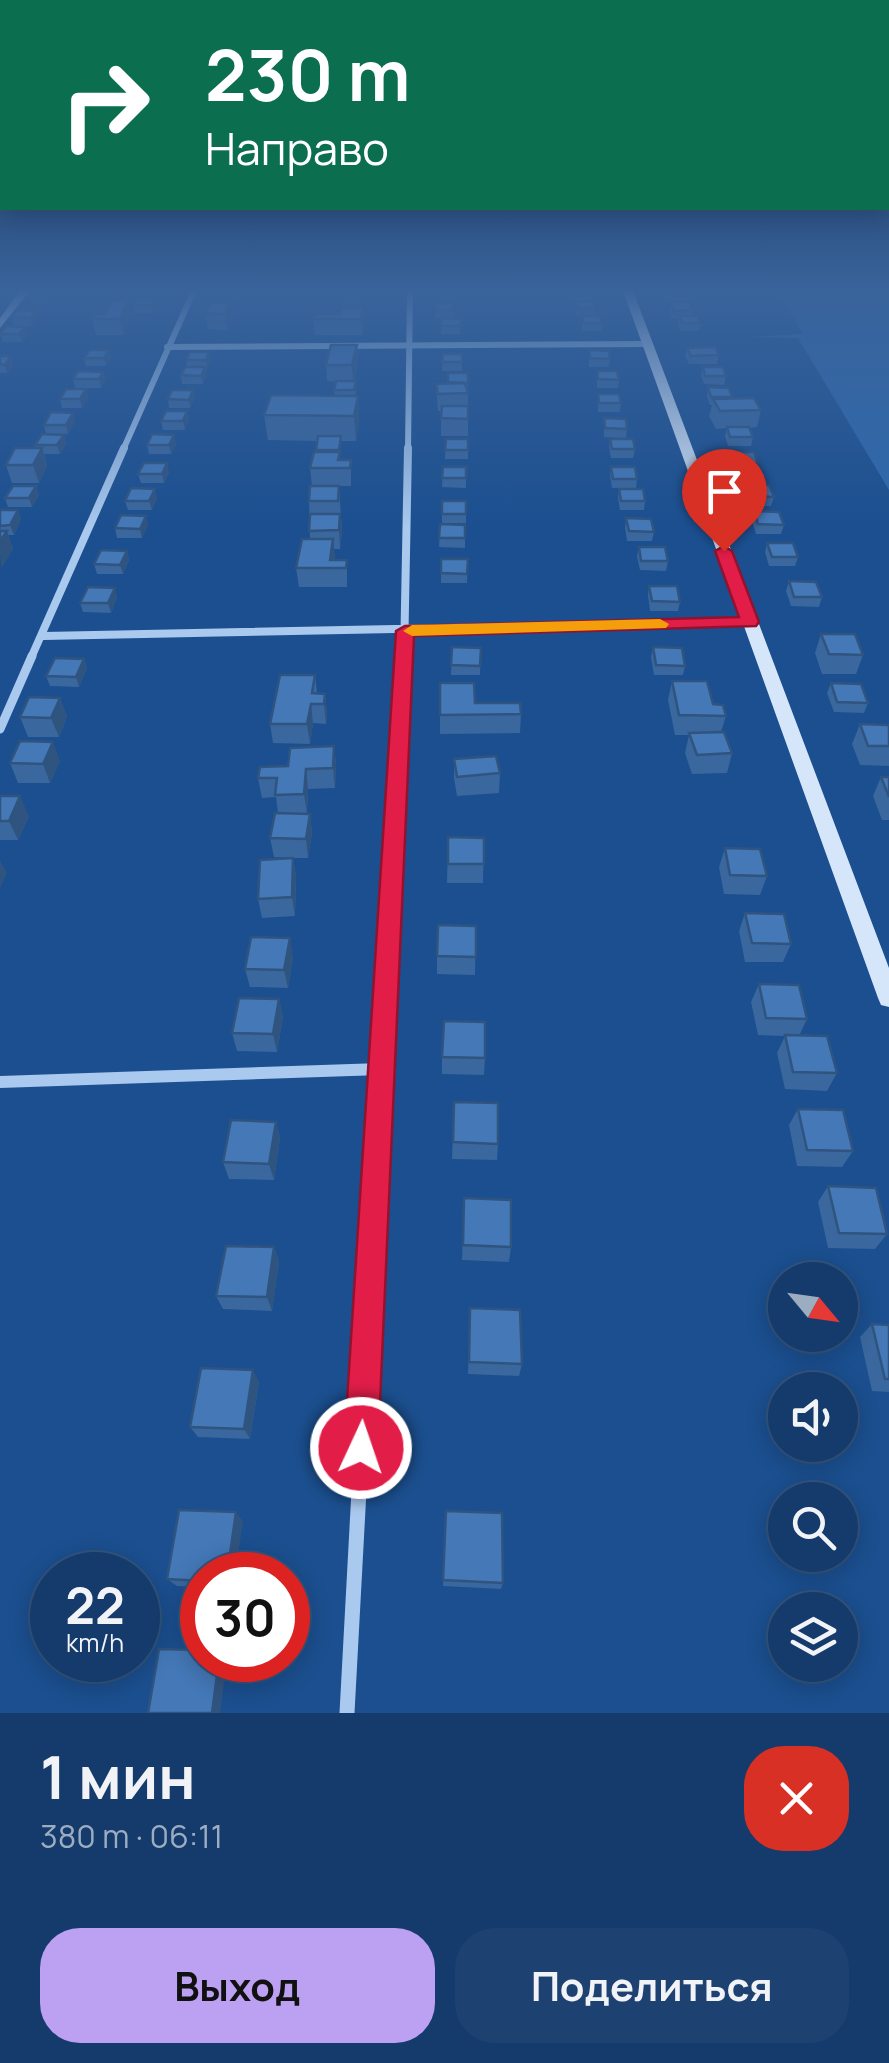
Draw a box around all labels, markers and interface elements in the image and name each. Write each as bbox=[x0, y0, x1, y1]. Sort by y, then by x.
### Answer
text: 230 m bbox=[205, 26, 410, 122]
icon: right bbox=[40, 40, 170, 170]
text: Направо bbox=[205, 117, 389, 179]
pin bbox=[682, 449, 767, 552]
icon: arrive bbox=[697, 464, 752, 519]
north arrow bbox=[768, 1262, 858, 1352]
map controls bbox=[768, 1262, 858, 1682]
button: sound bbox=[768, 1372, 858, 1462]
position arrow bbox=[309, 1396, 413, 1500]
button: search bbox=[768, 1482, 858, 1572]
speed limit sign: 30 bbox=[180, 1552, 310, 1682]
text: 22 bbox=[65, 1571, 125, 1639]
button: layers bbox=[768, 1592, 858, 1682]
text: km/h bbox=[66, 1625, 124, 1660]
text: 1 мин bbox=[40, 1735, 196, 1817]
button: close bbox=[744, 1746, 849, 1851]
text: 380 m · 06:11 bbox=[40, 1814, 223, 1858]
button: Выход bbox=[40, 1928, 435, 2043]
button: Поделиться bbox=[455, 1928, 849, 2043]

